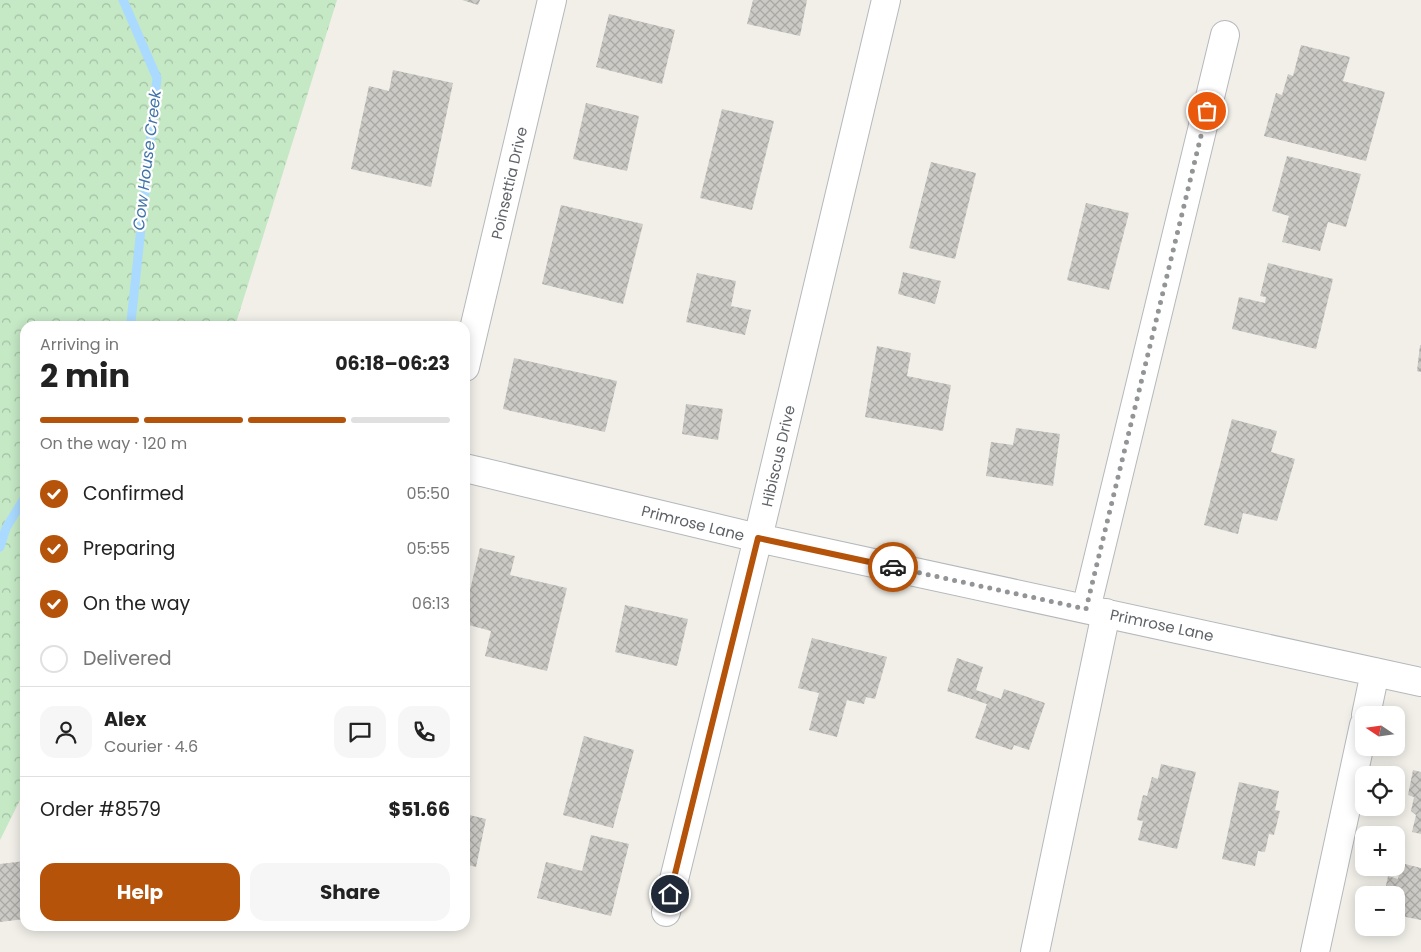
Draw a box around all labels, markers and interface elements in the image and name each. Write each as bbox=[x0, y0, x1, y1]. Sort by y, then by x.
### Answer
water label: Cow House Creek bbox=[127, 88, 167, 232]
pin bbox=[1186, 90, 1228, 132]
icon: bag bbox=[1193, 97, 1221, 125]
street label: Poinsettia Drive bbox=[486, 125, 532, 241]
text: Arriving in bbox=[40, 333, 119, 356]
text: 06:18–06:23 bbox=[335, 350, 450, 377]
text: 2 min bbox=[40, 353, 130, 398]
street label: Hibiscus Drive bbox=[756, 403, 800, 509]
text: On the way · 120 m bbox=[40, 432, 187, 455]
icon: check bbox=[40, 480, 68, 508]
text: Confirmed bbox=[83, 480, 184, 507]
text: 05:50 bbox=[406, 482, 450, 505]
street label: Primrose Lane bbox=[639, 500, 747, 546]
icon: check bbox=[40, 535, 68, 563]
text: Preparing bbox=[83, 535, 175, 562]
text: 05:55 bbox=[406, 537, 450, 560]
courier bbox=[868, 542, 918, 592]
icon: car bbox=[879, 553, 907, 581]
icon: check bbox=[40, 590, 68, 618]
text: On the way bbox=[83, 590, 190, 617]
text: 06:13 bbox=[412, 592, 450, 615]
street label: Primrose Lane bbox=[1108, 604, 1216, 646]
text: Delivered bbox=[83, 645, 172, 672]
button: person bbox=[40, 706, 92, 758]
text: Alex bbox=[104, 706, 146, 733]
button: chat bbox=[334, 706, 386, 758]
button: phone bbox=[398, 706, 450, 758]
north arrow bbox=[1355, 706, 1405, 756]
map controls bbox=[1355, 706, 1405, 936]
text: Courier · 4.6 bbox=[104, 735, 198, 758]
button: locate bbox=[1355, 766, 1405, 816]
text: Order #8579 bbox=[40, 796, 161, 823]
text: $51.66 bbox=[388, 796, 450, 823]
button: + bbox=[1355, 826, 1405, 876]
button: Help bbox=[40, 863, 240, 921]
button: Share bbox=[250, 863, 450, 921]
pin bbox=[649, 873, 691, 915]
icon: home bbox=[656, 880, 684, 908]
button: − bbox=[1355, 886, 1405, 936]

